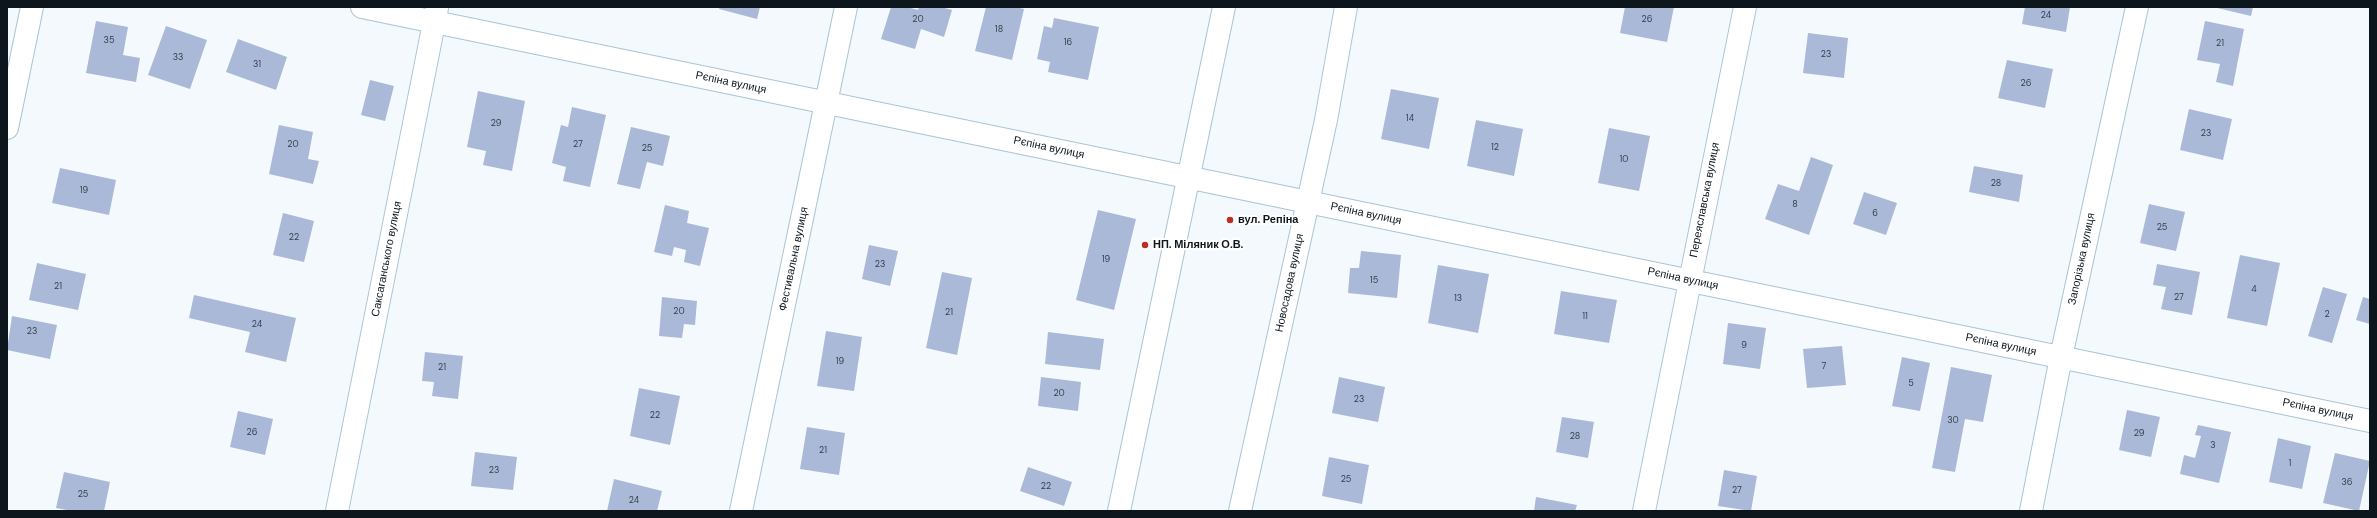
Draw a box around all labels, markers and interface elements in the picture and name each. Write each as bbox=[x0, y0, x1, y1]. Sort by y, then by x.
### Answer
house number: 24 bbox=[2041, 11, 2051, 21]
house number: 20 bbox=[912, 15, 924, 25]
house number: 26 bbox=[1642, 15, 1652, 25]
house number: 18 bbox=[995, 25, 1003, 35]
house number: 35 bbox=[104, 36, 114, 46]
house number: 16 bbox=[1064, 38, 1072, 48]
house number: 21 bbox=[2216, 39, 2224, 49]
house number: 23 bbox=[1821, 50, 1831, 60]
house number: 33 bbox=[173, 53, 183, 63]
house number: 31 bbox=[253, 60, 261, 70]
street label: Рєпіна вулиця bbox=[694, 69, 768, 97]
house number: 26 bbox=[2021, 79, 2031, 89]
house number: 14 bbox=[1406, 114, 1414, 124]
house number: 29 bbox=[491, 119, 501, 129]
house number: 23 bbox=[2201, 129, 2211, 139]
street label: Рєпіна вулиця bbox=[1012, 134, 1086, 162]
house number: 20 bbox=[287, 140, 299, 150]
house number: 27 bbox=[573, 140, 583, 150]
street label: Переяславська вулиця bbox=[1687, 141, 1723, 259]
house number: 12 bbox=[1491, 143, 1499, 153]
house number: 25 bbox=[642, 144, 652, 154]
house number: 10 bbox=[1620, 155, 1628, 165]
house number: 28 bbox=[1991, 179, 2001, 189]
house number: 19 bbox=[80, 186, 88, 196]
street label: Саксаганського вулиця bbox=[369, 200, 405, 318]
street label: Рєпіна вулиця bbox=[1329, 200, 1403, 228]
house number: 8 bbox=[1792, 200, 1798, 210]
street label: Фестивальна вулиця bbox=[777, 206, 811, 312]
house number: 6 bbox=[1872, 209, 1878, 219]
street label: Запорізька вулиця bbox=[2066, 212, 2098, 306]
place label: вул. Репіна bbox=[1238, 213, 1298, 227]
marker: вул. Репіна bbox=[1225, 215, 1235, 225]
house number: 25 bbox=[2157, 223, 2167, 233]
street label: Новосадова вулиця bbox=[1273, 232, 1307, 334]
house number: 22 bbox=[289, 233, 299, 243]
place label: НП. Міляник О.В. bbox=[1153, 238, 1243, 252]
marker: НП. Міляник О.В. bbox=[1140, 240, 1150, 250]
house number: 19 bbox=[1102, 255, 1110, 265]
house number: 23 bbox=[875, 260, 885, 270]
street label: Рєпіна вулиця bbox=[1646, 265, 1720, 293]
house number: 15 bbox=[1370, 276, 1378, 286]
house number: 21 bbox=[54, 282, 62, 292]
house number: 4 bbox=[2251, 285, 2257, 295]
house number: 27 bbox=[2174, 293, 2184, 303]
house number: 13 bbox=[1454, 294, 1462, 304]
house number: 20 bbox=[673, 307, 685, 317]
house number: 21 bbox=[945, 308, 953, 318]
house number: 2 bbox=[2324, 310, 2330, 320]
house number: 11 bbox=[1582, 312, 1588, 322]
house number: 24 bbox=[252, 320, 262, 330]
house number: 23 bbox=[27, 327, 37, 337]
street label: Рєпіна вулиця bbox=[1964, 331, 2038, 359]
house number: 9 bbox=[1741, 341, 1747, 351]
house number: 19 bbox=[836, 357, 844, 367]
house number: 7 bbox=[1822, 362, 1826, 372]
house number: 21 bbox=[438, 363, 446, 373]
house number: 5 bbox=[1908, 379, 1914, 389]
house number: 20 bbox=[1053, 389, 1065, 399]
house number: 23 bbox=[1354, 395, 1364, 405]
street label: Рєпіна вулиця bbox=[2281, 396, 2355, 424]
house number: 22 bbox=[650, 411, 660, 421]
house number: 30 bbox=[1947, 416, 1959, 426]
house number: 26 bbox=[247, 428, 257, 438]
house number: 29 bbox=[2134, 429, 2144, 439]
house number: 28 bbox=[1570, 432, 1580, 442]
house number: 3 bbox=[2210, 441, 2216, 451]
house number: 21 bbox=[819, 446, 827, 456]
house number: 1 bbox=[2289, 459, 2291, 469]
house number: 23 bbox=[489, 466, 499, 476]
house number: 25 bbox=[1341, 475, 1351, 485]
house number: 36 bbox=[2342, 478, 2352, 488]
house number: 22 bbox=[1041, 482, 1051, 492]
house number: 27 bbox=[1732, 486, 1742, 496]
house number: 25 bbox=[78, 490, 88, 500]
house number: 24 bbox=[629, 496, 639, 506]

